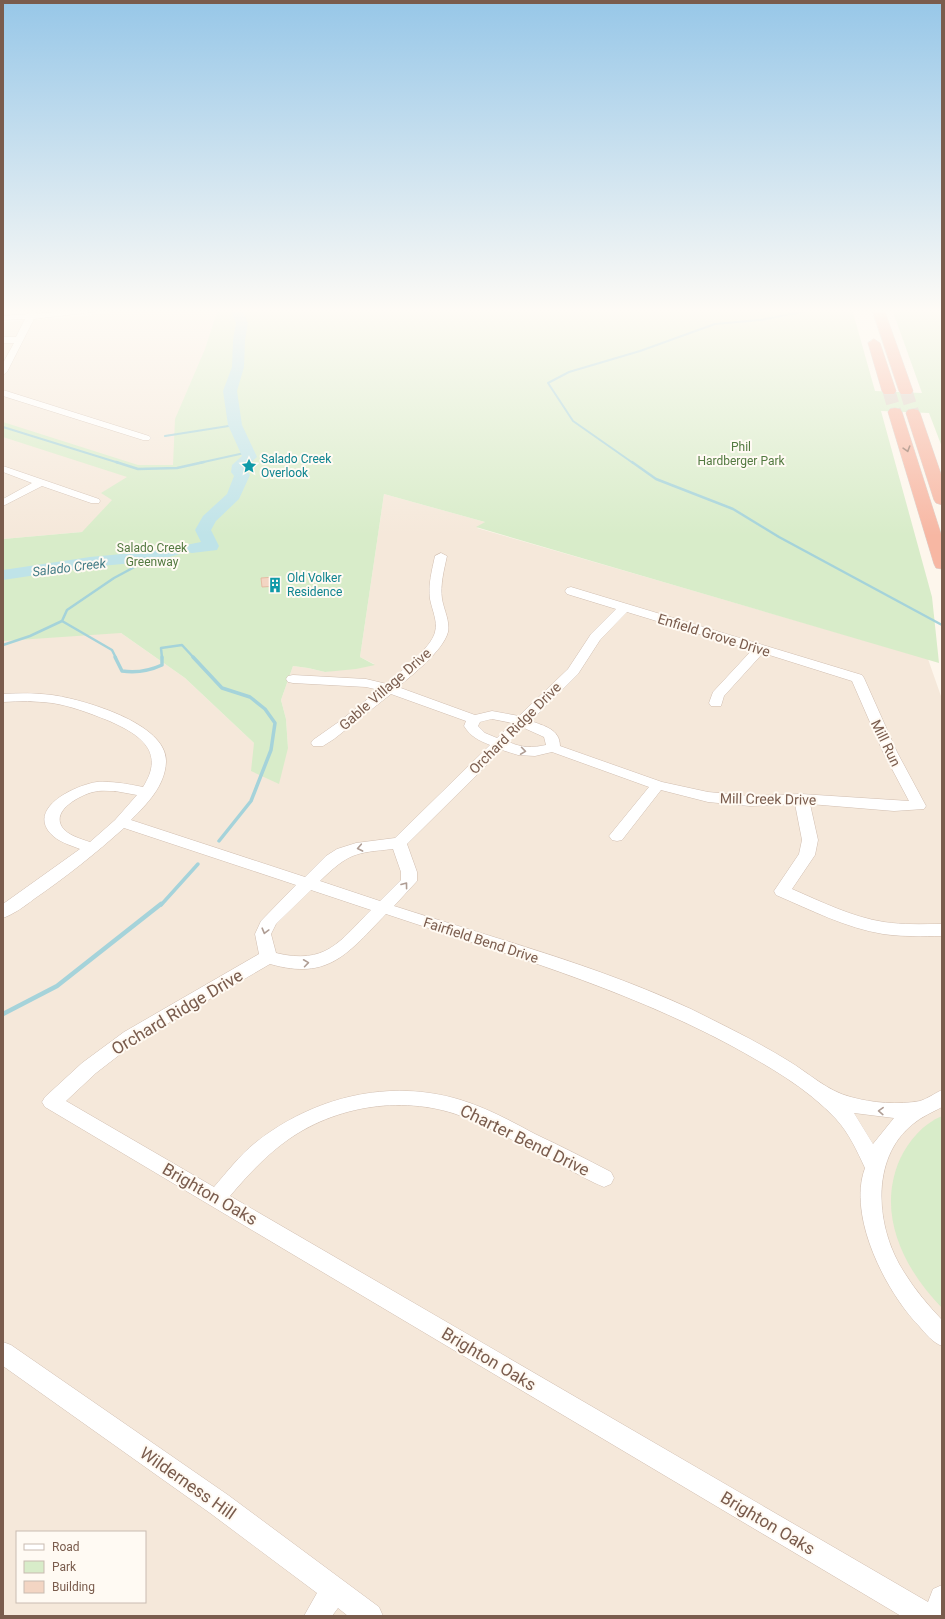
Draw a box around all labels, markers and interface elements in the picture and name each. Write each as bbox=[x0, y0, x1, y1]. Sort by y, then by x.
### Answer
park label: Phil Hardberger Park bbox=[697, 440, 786, 468]
one-way arrow bbox=[902, 445, 911, 452]
place label: Salado Creek Overlook bbox=[261, 452, 332, 480]
place icon: Salado Creek Overlook bbox=[240, 457, 258, 475]
park label: Salado Creek Greenway bbox=[117, 541, 188, 569]
water label: Salado Creek bbox=[31, 555, 107, 579]
place label: Old Volker Residence bbox=[287, 571, 342, 599]
building icon: Old Volker Residence bbox=[266, 576, 284, 594]
street label: Enfield Grove Drive bbox=[656, 610, 772, 660]
street label: Gable Village Drive bbox=[336, 645, 434, 733]
street label: Orchard Ridge Drive bbox=[466, 679, 564, 777]
street label: Mill Run bbox=[868, 717, 904, 769]
one-way arrow bbox=[520, 746, 526, 755]
street label: Mill Creek Drive bbox=[720, 790, 816, 808]
one-way arrow bbox=[357, 843, 363, 851]
one-way arrow bbox=[400, 882, 407, 889]
street label: Fairfield Bend Drive bbox=[421, 914, 541, 966]
one-way arrow bbox=[262, 928, 270, 935]
one-way arrow bbox=[303, 959, 309, 968]
street label: Orchard Ridge Drive bbox=[108, 965, 246, 1059]
street label: Charter Bend Drive bbox=[457, 1100, 593, 1180]
one-way arrow bbox=[878, 1106, 884, 1115]
street label: Brighton Oaks bbox=[159, 1159, 261, 1229]
street label: Brighton Oaks bbox=[438, 1323, 540, 1395]
street label: Wilderness Hill bbox=[136, 1443, 240, 1523]
street label: Brighton Oaks bbox=[717, 1487, 819, 1559]
legend bbox=[16, 1531, 146, 1603]
text: Road bbox=[52, 1540, 80, 1554]
text: Park bbox=[52, 1560, 77, 1574]
text: Building bbox=[52, 1580, 95, 1594]

